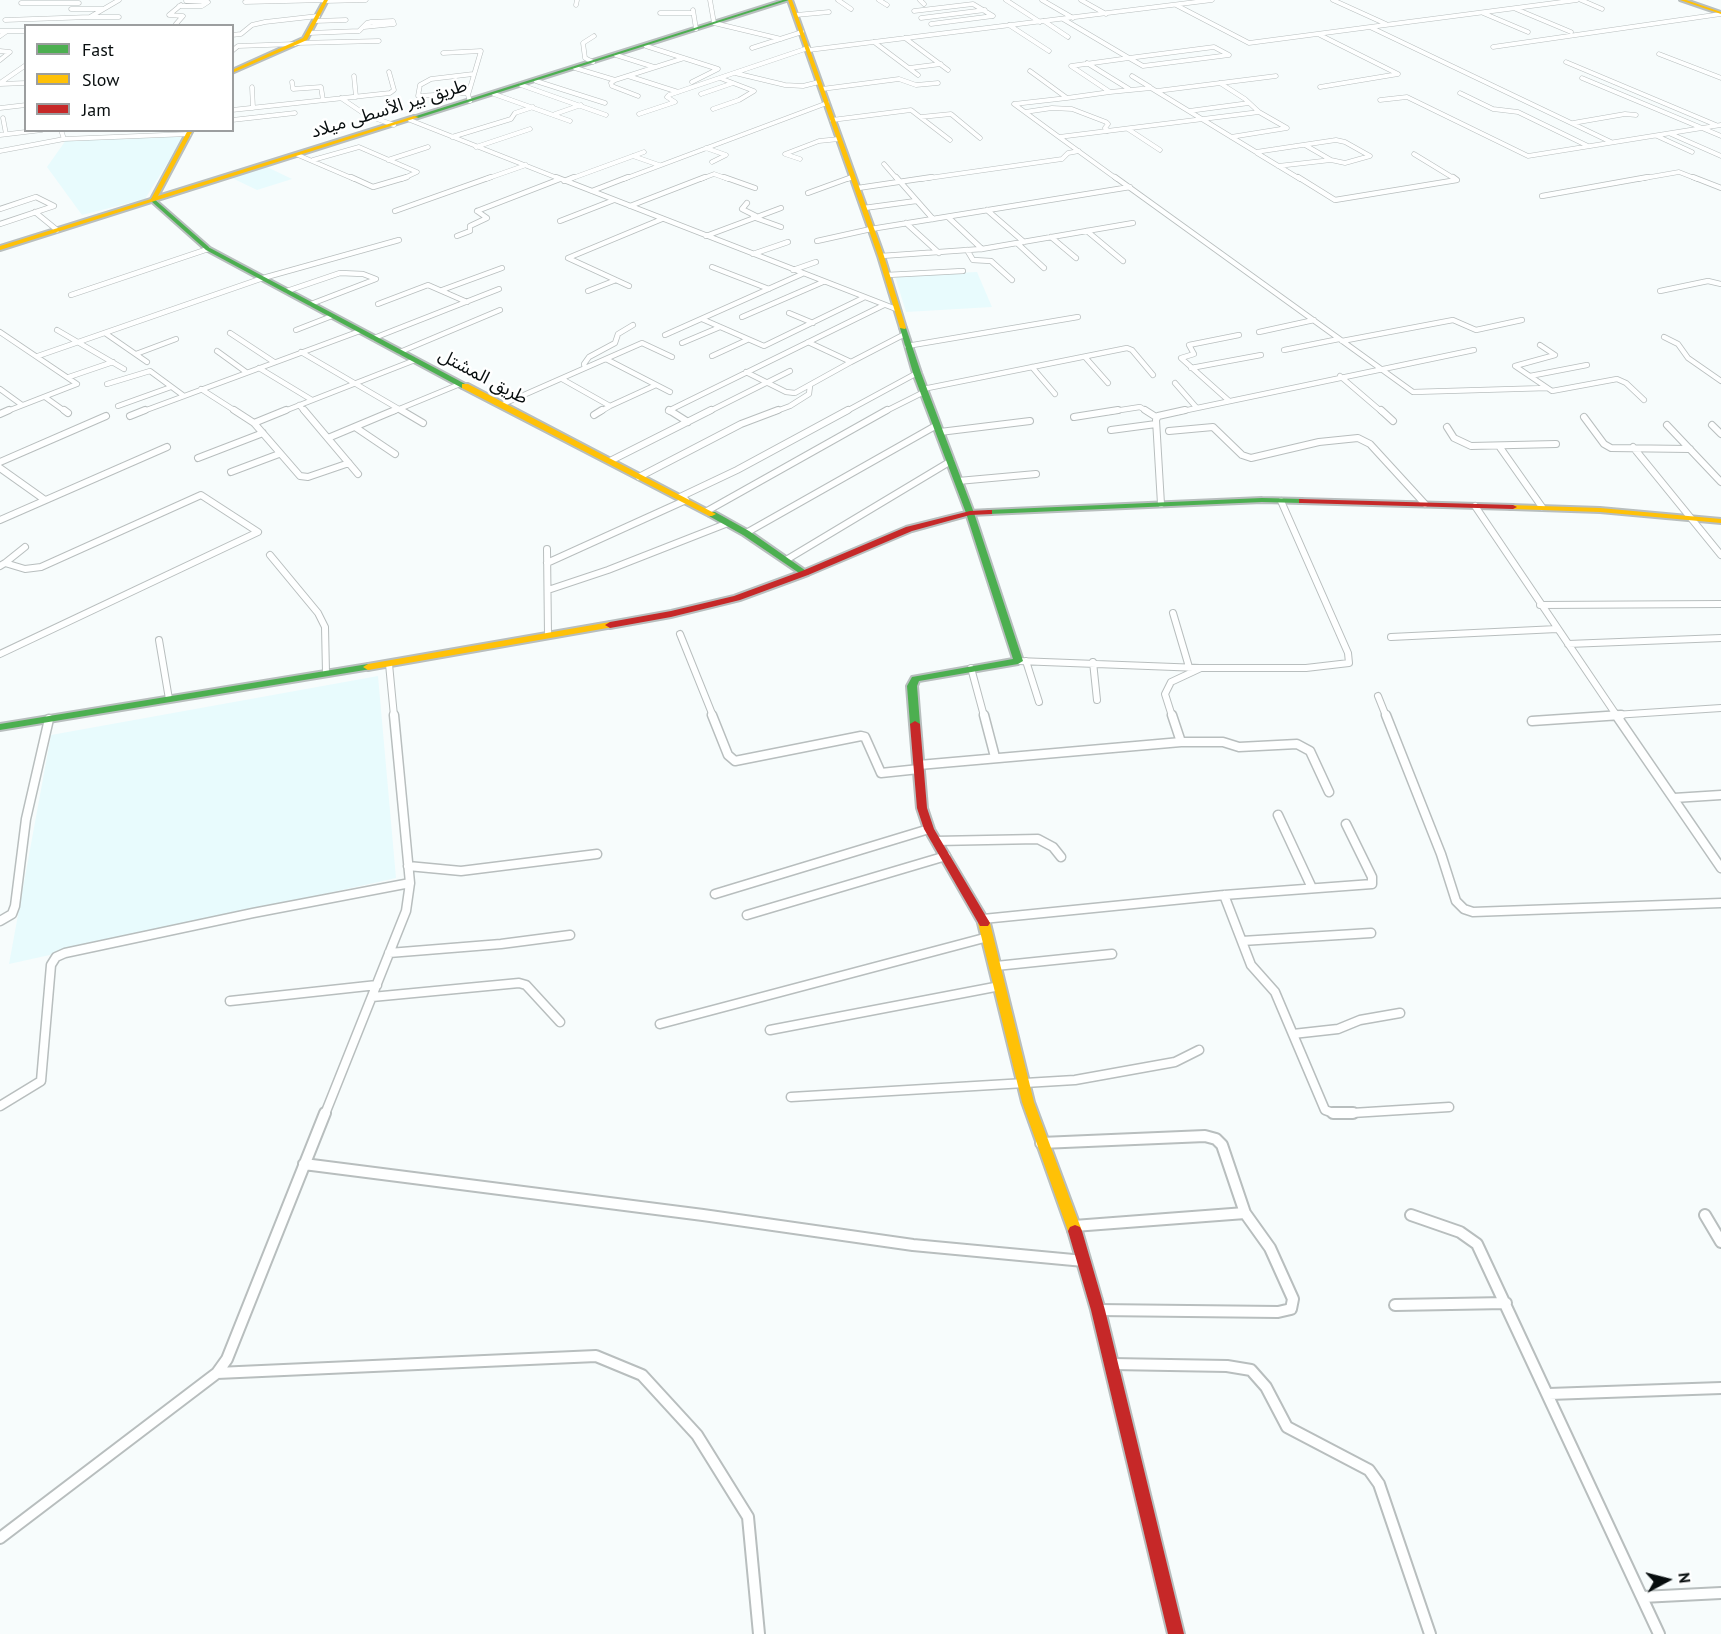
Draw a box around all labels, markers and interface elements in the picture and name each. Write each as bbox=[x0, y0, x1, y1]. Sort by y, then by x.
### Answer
legend bbox=[24, 24, 234, 132]
text: Fast bbox=[82, 38, 114, 61]
text: Slow bbox=[82, 68, 120, 91]
street label: طريق بير الأسطى ميلاد bbox=[308, 75, 470, 143]
text: Jam bbox=[82, 98, 111, 121]
street label: طريق المشتل bbox=[435, 344, 531, 410]
north arrow bbox=[1637, 1550, 1697, 1610]
text: N bbox=[1674, 1571, 1695, 1584]

